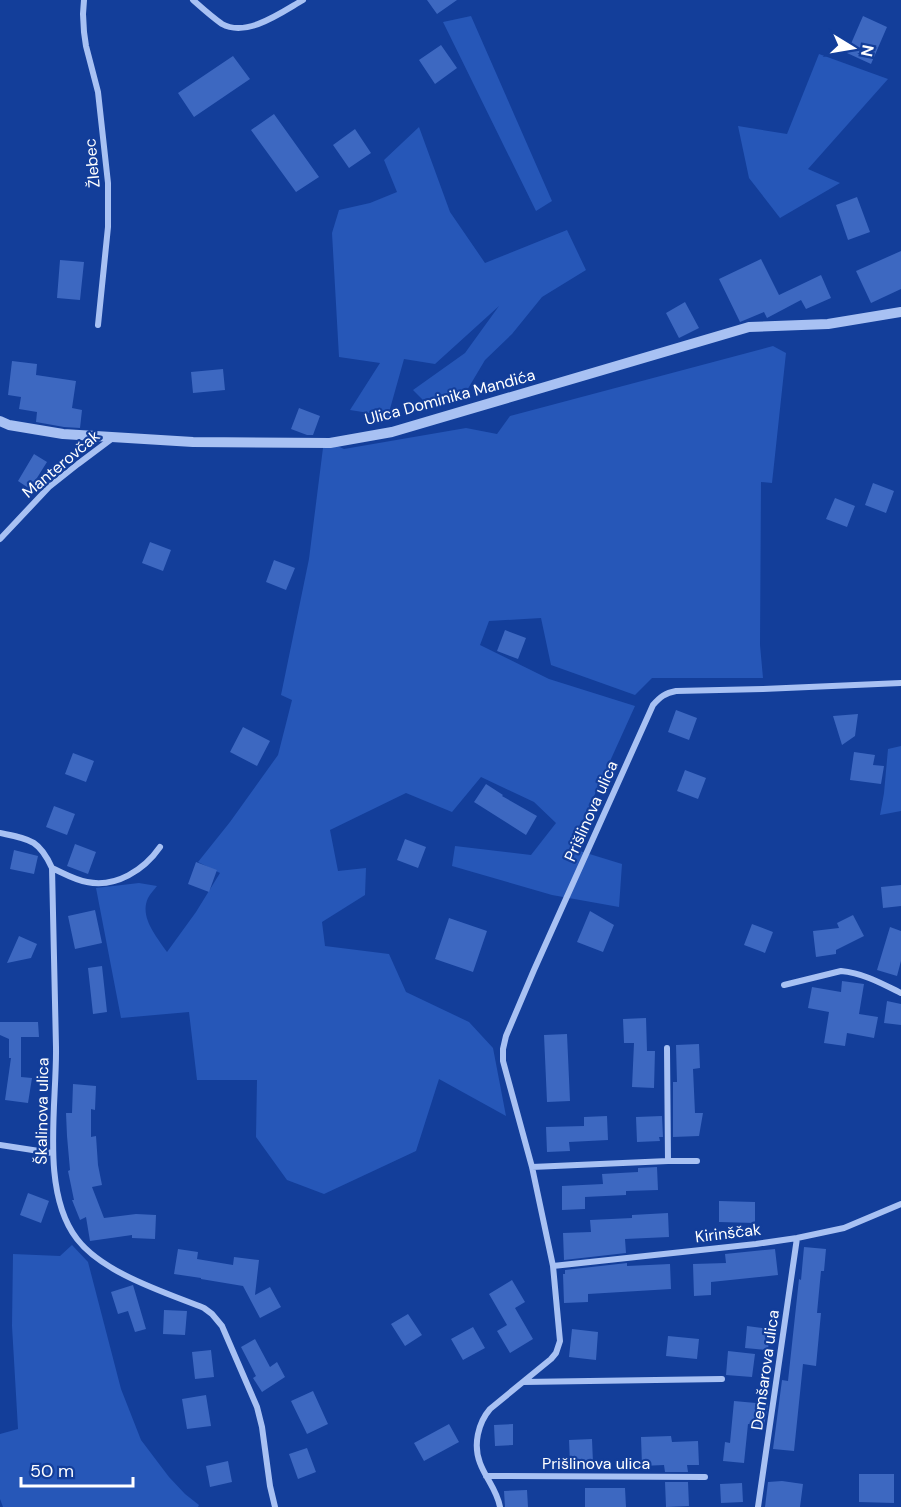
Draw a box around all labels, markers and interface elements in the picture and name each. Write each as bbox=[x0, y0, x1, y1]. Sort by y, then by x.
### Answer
north arrow bbox=[823, 18, 883, 78]
text: N bbox=[856, 43, 879, 58]
street label: Žlebec bbox=[79, 137, 105, 189]
street label: Ulica Dominika Mandića bbox=[362, 364, 538, 430]
street label: Manterovčak bbox=[18, 425, 104, 503]
street label: Prišlinova ulica bbox=[559, 757, 623, 865]
street label: Škalinova ulica bbox=[31, 1057, 53, 1165]
street label: Kirinščak bbox=[694, 1219, 762, 1247]
street label: Demšarova ulica bbox=[746, 1309, 784, 1431]
scale bar bbox=[21, 1450, 134, 1488]
street label: Prišlinova ulica bbox=[542, 1453, 650, 1474]
text: 50 m bbox=[30, 1459, 74, 1483]

